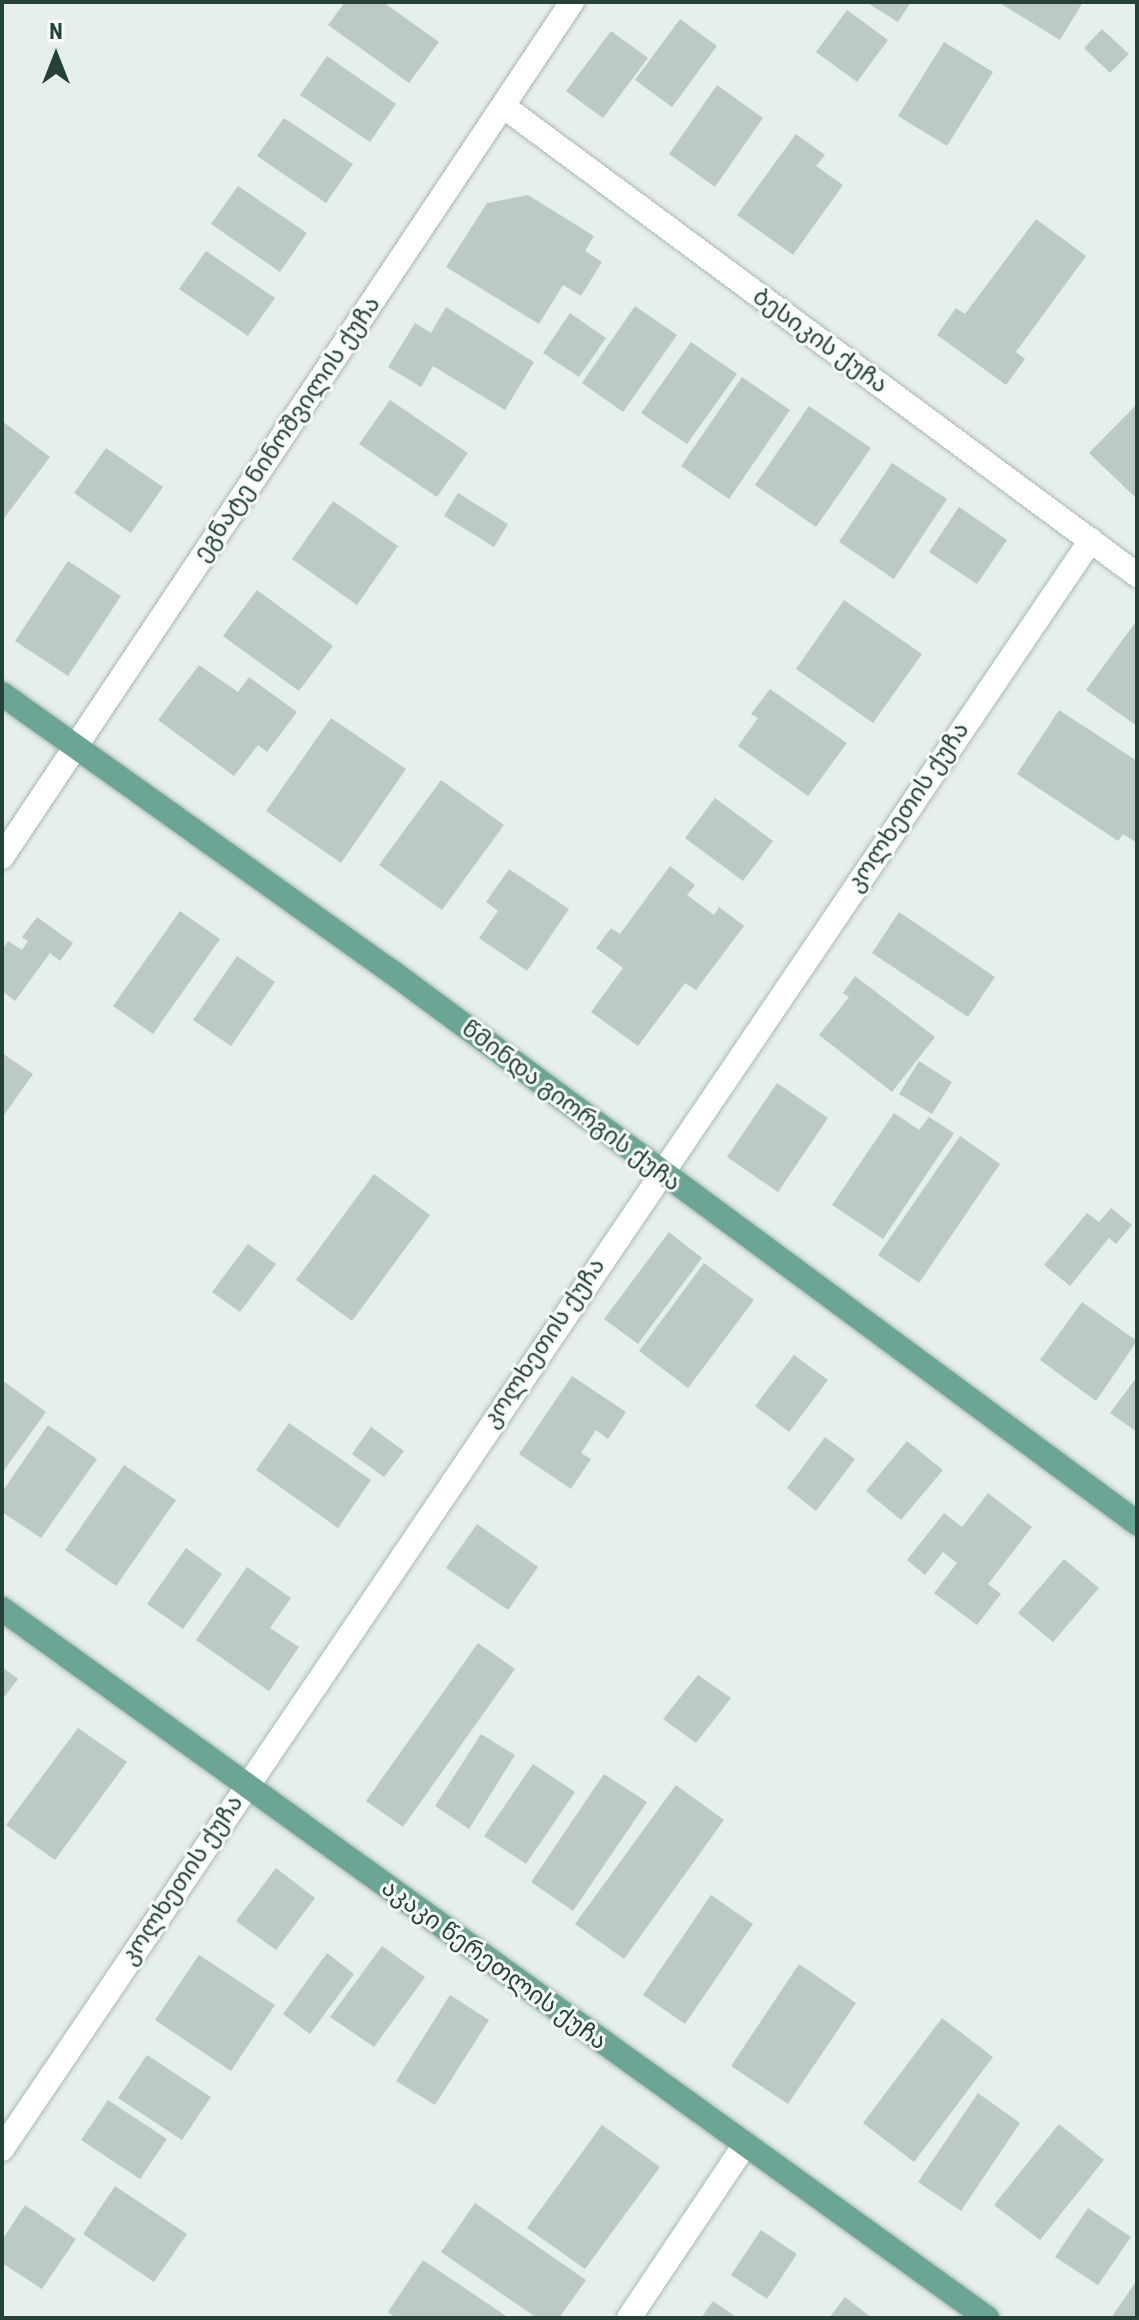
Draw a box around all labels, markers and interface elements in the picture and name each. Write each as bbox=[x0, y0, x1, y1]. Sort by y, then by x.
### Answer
north arrow bbox=[16, 16, 96, 96]
text: N bbox=[49, 19, 63, 44]
street label: ბესიკის ქუჩა bbox=[747, 282, 893, 400]
street label: ეგნატე ნინოშვილის ქუჩა bbox=[187, 291, 387, 567]
street label: კოლხეთის ქუჩა bbox=[841, 717, 975, 897]
street label: წმინდა გიორგის ქუჩა bbox=[456, 1014, 686, 1198]
street label: კოლხეთის ქუჩა bbox=[477, 1253, 611, 1433]
street label: კოლხეთის ქუჩა bbox=[115, 1790, 249, 1970]
street label: აკაკი წერეთლის ქუჩა bbox=[376, 1874, 612, 2056]

